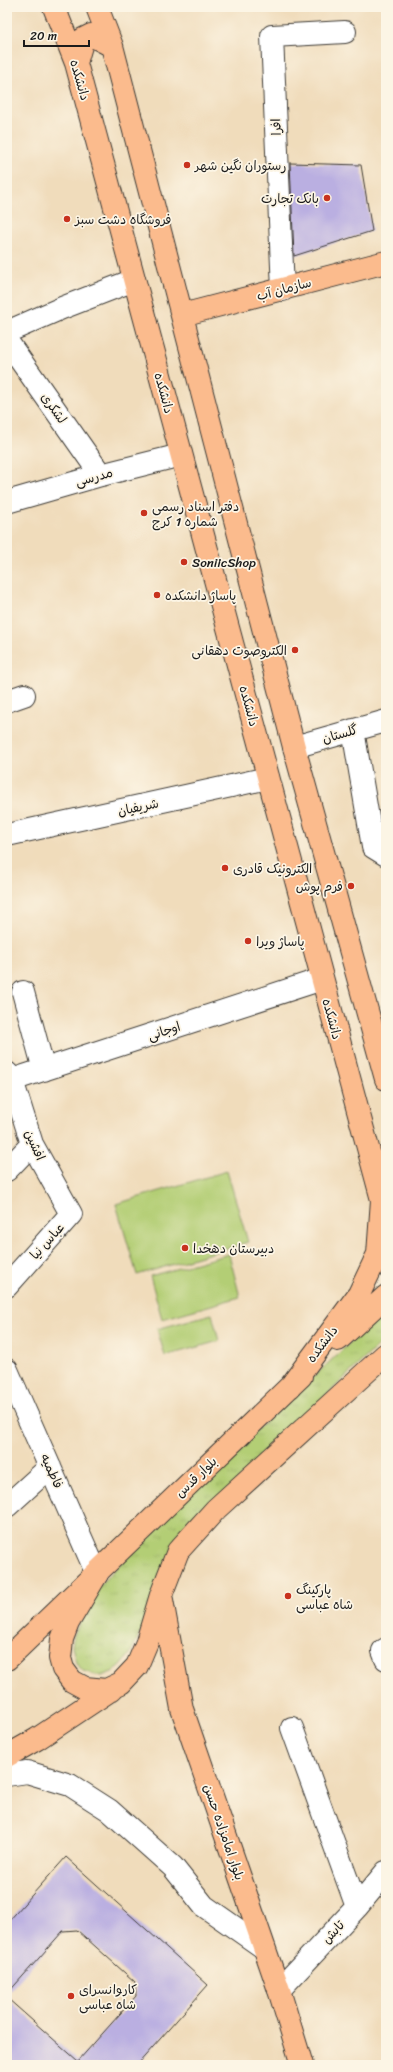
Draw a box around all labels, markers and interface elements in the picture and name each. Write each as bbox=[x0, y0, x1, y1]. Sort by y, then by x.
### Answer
scale bar bbox=[24, 22, 89, 48]
text: 20 m bbox=[30, 25, 57, 47]
street label: دانشکده bbox=[63, 57, 97, 103]
street label: افرا bbox=[264, 118, 288, 136]
place label: رستوران نگین شهر bbox=[194, 154, 286, 177]
marker: رستوران نگین شهر bbox=[182, 160, 192, 170]
place label: بانک تجارت bbox=[261, 187, 319, 210]
marker: بانک تجارت bbox=[322, 193, 332, 203]
place label: فروشگاه دشت سبز bbox=[74, 208, 171, 231]
marker: فروشگاه دشت سبز bbox=[62, 214, 72, 224]
street label: سازمان آب bbox=[254, 271, 314, 307]
street label: دانشکده bbox=[147, 370, 181, 416]
street label: لشکری bbox=[35, 387, 73, 429]
street label: مدرسی bbox=[73, 461, 115, 493]
place label: دفتر اسناد رسمی شماره 1 کرج bbox=[152, 495, 239, 533]
marker: دفتر اسناد رسمی شماره 1 کرج bbox=[139, 508, 149, 518]
place label: SoniicShop bbox=[192, 551, 256, 574]
marker: SoniicShop bbox=[179, 557, 189, 567]
place label: پاساژ دانشکده bbox=[165, 584, 236, 607]
marker: پاساژ دانشکده bbox=[152, 590, 162, 600]
place label: الکتروصوت دهقانی bbox=[191, 639, 287, 662]
marker: الکتروصوت دهقانی bbox=[290, 645, 300, 655]
street label: دانشکده bbox=[232, 683, 266, 729]
street label: گلستان bbox=[319, 718, 361, 750]
street label: شریفیان bbox=[115, 791, 161, 823]
place label: الکترونیک قادری bbox=[233, 857, 312, 880]
marker: الکترونیک قادری bbox=[220, 863, 230, 873]
place label: فرم پوش bbox=[296, 875, 343, 898]
marker: فرم پوش bbox=[346, 881, 356, 891]
place label: پاساژ ویرا bbox=[256, 930, 305, 953]
marker: پاساژ ویرا bbox=[243, 936, 253, 946]
street label: دانشکده bbox=[315, 996, 349, 1042]
street label: اوجانی bbox=[144, 1015, 184, 1047]
street label: افشین bbox=[18, 1126, 52, 1164]
street label: عباس نیا bbox=[24, 1217, 70, 1265]
place label: دبیرستان دهخدا bbox=[193, 1237, 274, 1260]
marker: دبیرستان دهخدا bbox=[180, 1243, 190, 1253]
street label: دانشکده bbox=[300, 1320, 344, 1368]
street label: فاطمیه bbox=[34, 1450, 70, 1492]
street label: بلوار قدس bbox=[169, 1451, 223, 1503]
place label: پارکینگ شاه عباسی bbox=[296, 1578, 353, 1616]
marker: پارکینگ شاه عباسی bbox=[283, 1591, 293, 1601]
street label: بلوار امامزاده حسن bbox=[197, 1781, 251, 1883]
street label: تابش bbox=[316, 1914, 350, 1949]
place label: کاروانسرای شاه عباسی bbox=[79, 1978, 137, 2016]
marker: کاروانسرای شاه عباسی bbox=[66, 1991, 76, 2001]

